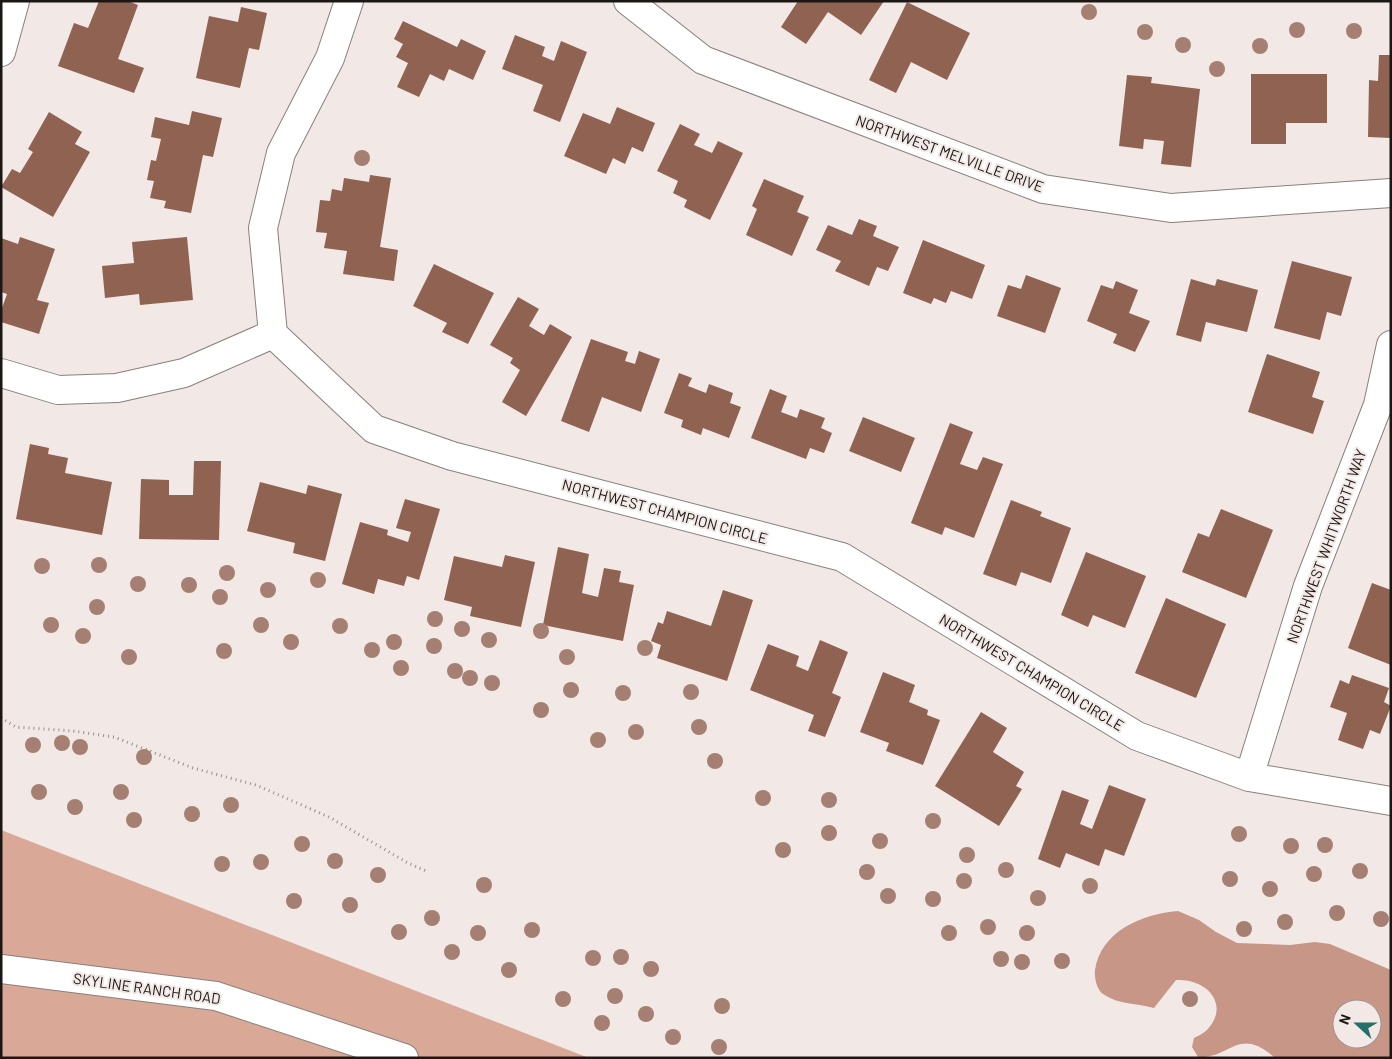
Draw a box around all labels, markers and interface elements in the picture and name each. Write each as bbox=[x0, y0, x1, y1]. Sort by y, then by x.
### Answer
street label: NORTHWEST MELVILLE DRIVE bbox=[854, 111, 1046, 195]
street label: NORTHWEST WHITWORTH WAY bbox=[1282, 446, 1370, 646]
street label: NORTHWEST CHAMPION CIRCLE bbox=[560, 475, 770, 547]
street label: NORTHWEST CHAMPION CIRCLE bbox=[937, 610, 1127, 734]
street label: SKYLINE RANCH ROAD bbox=[72, 969, 222, 1007]
north arrow bbox=[1332, 999, 1382, 1049]
text: N bbox=[1335, 1012, 1354, 1027]

